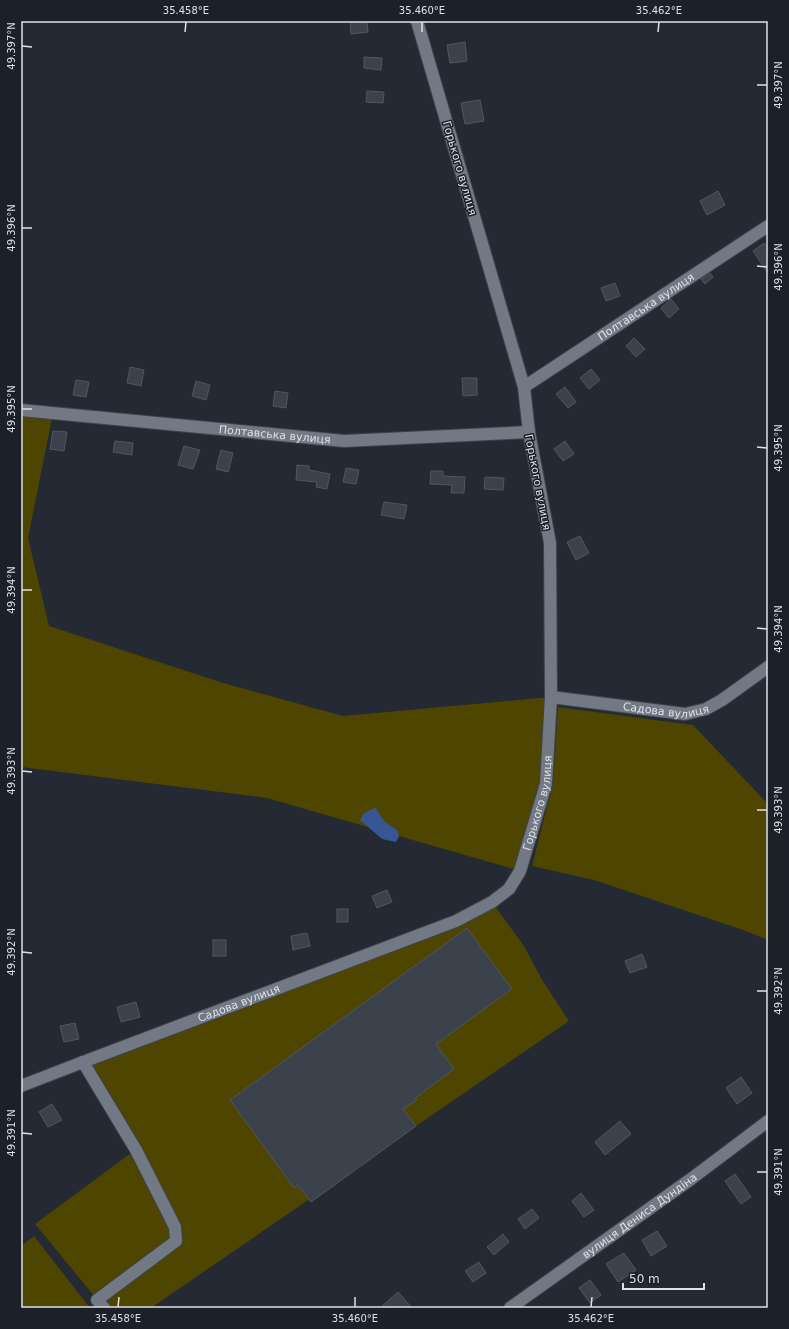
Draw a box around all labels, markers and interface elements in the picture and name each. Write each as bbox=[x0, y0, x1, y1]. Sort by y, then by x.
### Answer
text: 35.458°E bbox=[163, 5, 209, 16]
text: 35.460°E bbox=[399, 5, 445, 16]
text: 35.462°E bbox=[636, 5, 682, 16]
text: 49.397°N bbox=[6, 22, 17, 70]
text: 49.397°N bbox=[773, 61, 784, 109]
street label: Горького вулиця bbox=[440, 119, 479, 217]
text: 49.396°N bbox=[6, 204, 17, 252]
text: 49.396°N bbox=[773, 243, 784, 291]
street label: Полтавська вулиця bbox=[596, 271, 697, 343]
text: 49.395°N bbox=[6, 385, 17, 433]
street label: Полтавська вулиця bbox=[218, 423, 331, 447]
text: 49.395°N bbox=[773, 424, 784, 472]
street label: Горького вулиця bbox=[522, 433, 553, 531]
text: 49.394°N bbox=[6, 566, 17, 614]
text: 49.394°N bbox=[773, 605, 784, 653]
street label: Садова вулиця bbox=[622, 700, 710, 721]
text: 49.393°N bbox=[6, 747, 17, 795]
street label: Горького вулиця bbox=[520, 755, 555, 852]
text: 49.393°N bbox=[773, 786, 784, 834]
text: 49.392°N bbox=[6, 928, 17, 976]
text: 49.392°N bbox=[773, 967, 784, 1015]
street label: Садова вулиця bbox=[196, 982, 282, 1025]
text: 49.391°N bbox=[6, 1109, 17, 1157]
text: 49.391°N bbox=[773, 1148, 784, 1196]
street label: вулиця Дениса Дундіна bbox=[580, 1171, 700, 1261]
scale bar bbox=[623, 1265, 704, 1291]
text: 50 m bbox=[629, 1272, 660, 1286]
text: 35.458°E bbox=[95, 1313, 141, 1324]
text: 35.460°E bbox=[332, 1313, 378, 1324]
text: 35.462°E bbox=[568, 1313, 614, 1324]

